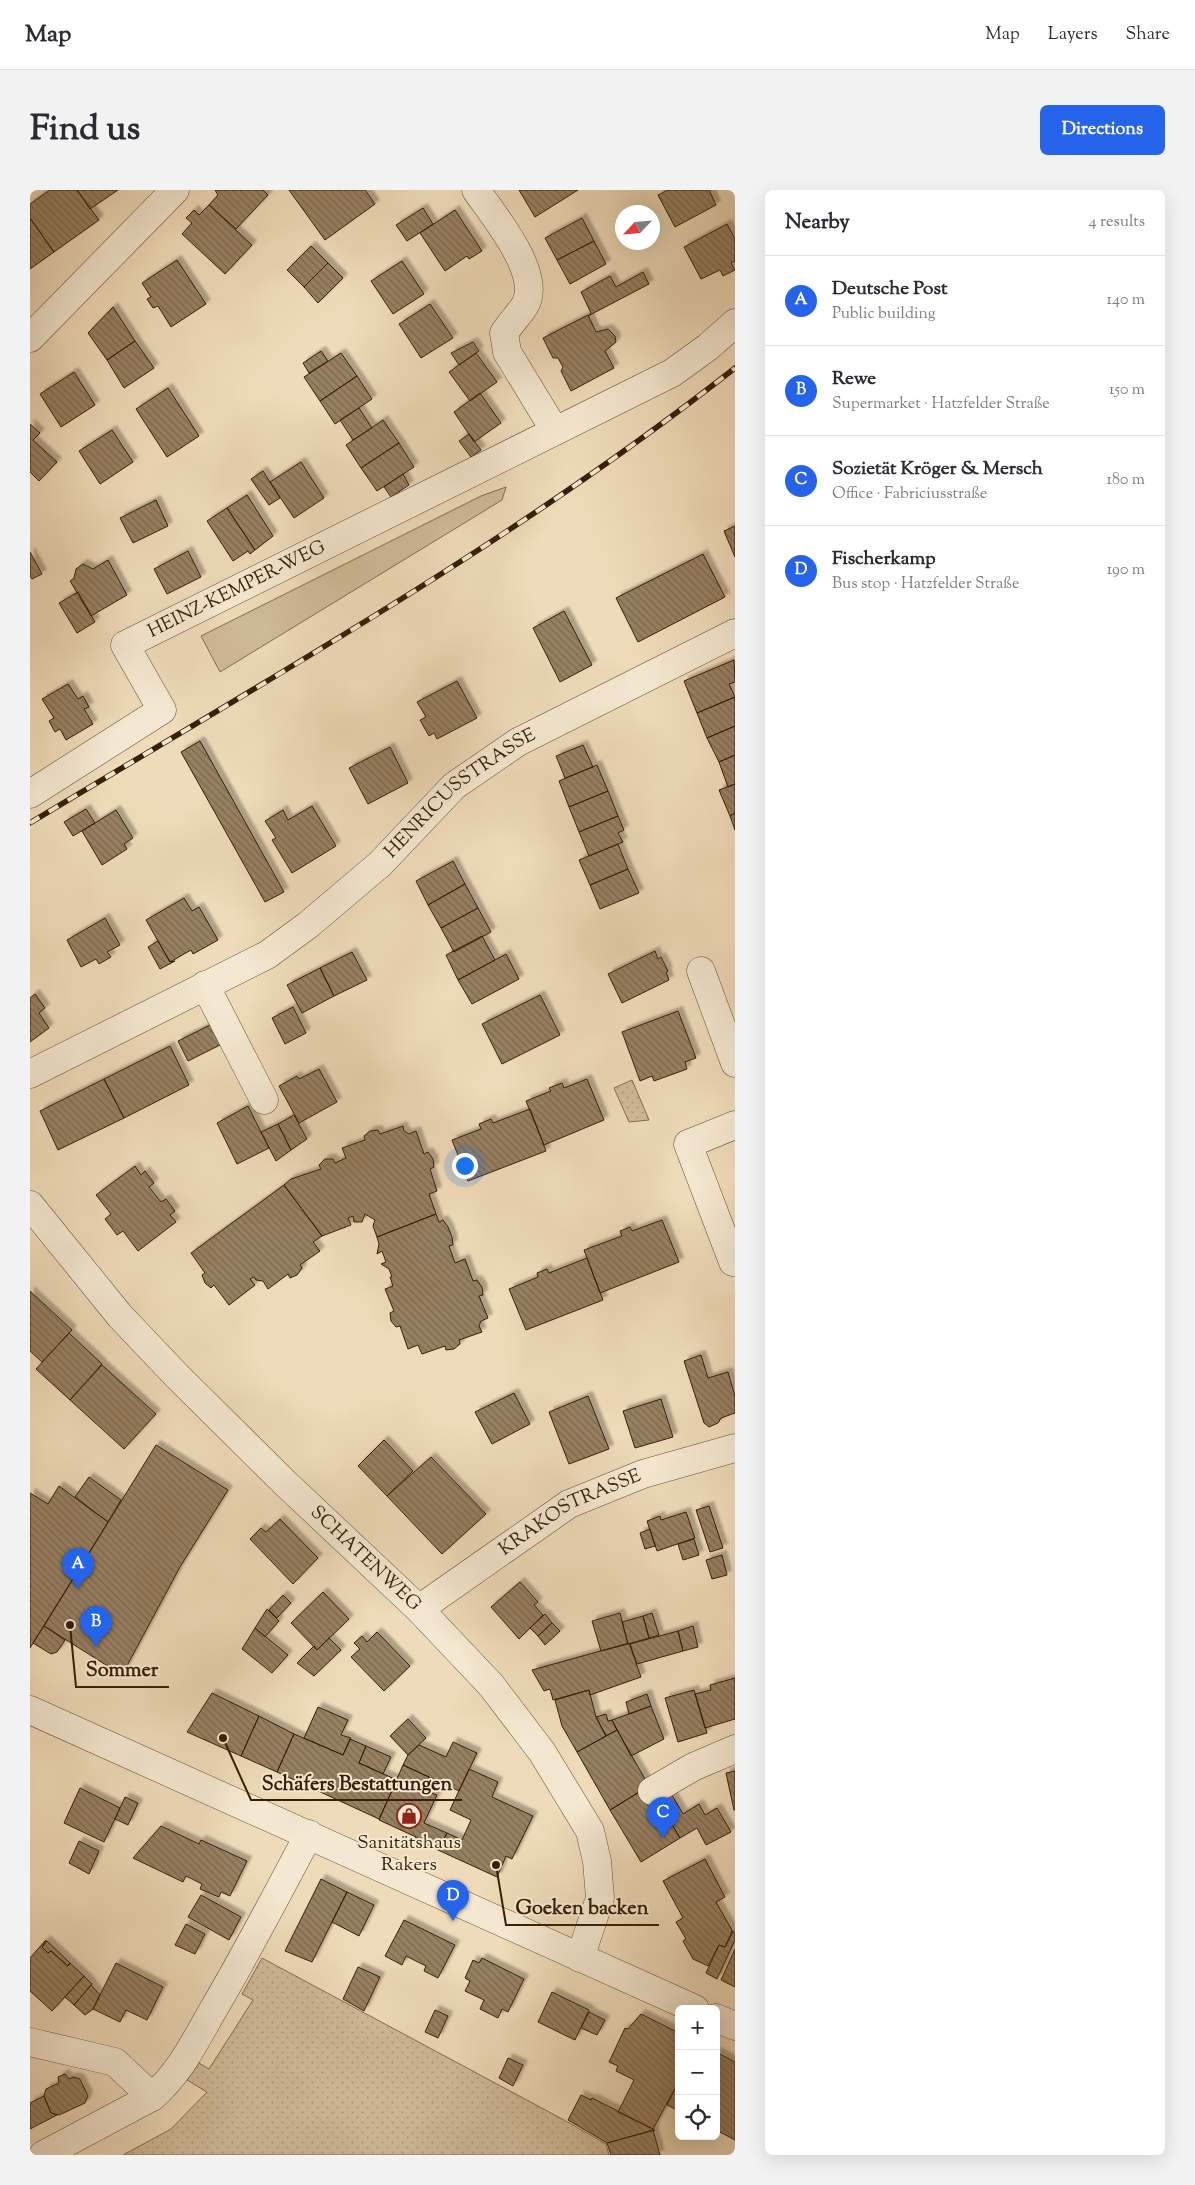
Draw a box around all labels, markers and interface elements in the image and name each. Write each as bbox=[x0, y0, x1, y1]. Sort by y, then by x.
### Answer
text: Map bbox=[25, 18, 71, 52]
text: Map bbox=[985, 22, 1020, 48]
text: Layers bbox=[1048, 22, 1098, 48]
text: Share bbox=[1126, 22, 1170, 48]
text: Find us bbox=[30, 105, 140, 156]
button: Directions bbox=[1040, 105, 1165, 155]
north arrow bbox=[615, 205, 660, 250]
text: Nearby bbox=[785, 208, 850, 238]
text: 4 results bbox=[1089, 211, 1145, 234]
text: Deutsche Post bbox=[832, 276, 947, 303]
text: A bbox=[795, 289, 808, 312]
text: 140 m bbox=[1107, 289, 1145, 312]
text: Public building bbox=[832, 303, 936, 326]
text: Rewe bbox=[832, 366, 876, 393]
text: B bbox=[796, 379, 806, 402]
text: 150 m bbox=[1109, 379, 1145, 402]
text: Supermarket · Hatzfelder Straße bbox=[832, 393, 1050, 416]
text: Sozietät Kröger & Mersch bbox=[832, 456, 1043, 483]
text: C bbox=[795, 469, 807, 492]
text: 180 m bbox=[1106, 469, 1145, 492]
text: Office · Fabriciusstraße bbox=[832, 483, 987, 506]
street label: HEINZ-KEMPER-WEG bbox=[143, 534, 330, 645]
text: Fischerkamp bbox=[832, 546, 936, 573]
text: D bbox=[795, 559, 807, 582]
text: 190 m bbox=[1107, 559, 1145, 582]
text: Bus stop · Hatzfelder Straße bbox=[832, 573, 1019, 596]
street label: HENRICUSSTRASSE bbox=[378, 722, 541, 865]
your location bbox=[452, 1153, 478, 1179]
street label: KRAKOSTRASSE bbox=[493, 1462, 646, 1563]
street label: SCHATENWEG bbox=[304, 1500, 427, 1618]
pin: A bbox=[62, 1548, 94, 1589]
pin: B bbox=[80, 1606, 112, 1647]
callout: Sommer bbox=[76, 1652, 169, 1687]
text: Sommer bbox=[86, 1657, 159, 1686]
callout: Schäfers Bestattungen bbox=[251, 1765, 462, 1800]
text: Schäfers Bestattungen bbox=[262, 1771, 452, 1800]
pin: C bbox=[647, 1797, 679, 1838]
shop icon: Sanitätshaus Rakers bbox=[396, 1803, 422, 1829]
place label: Sanitätshaus Rakers bbox=[357, 1830, 461, 1879]
pin: D bbox=[437, 1880, 469, 1921]
callout: Goeken backen bbox=[506, 1890, 659, 1925]
text: Goeken backen bbox=[516, 1895, 649, 1924]
map controls bbox=[675, 2005, 720, 2140]
button: + bbox=[675, 2005, 720, 2050]
button: − bbox=[675, 2050, 720, 2095]
button: locate bbox=[675, 2095, 720, 2140]

